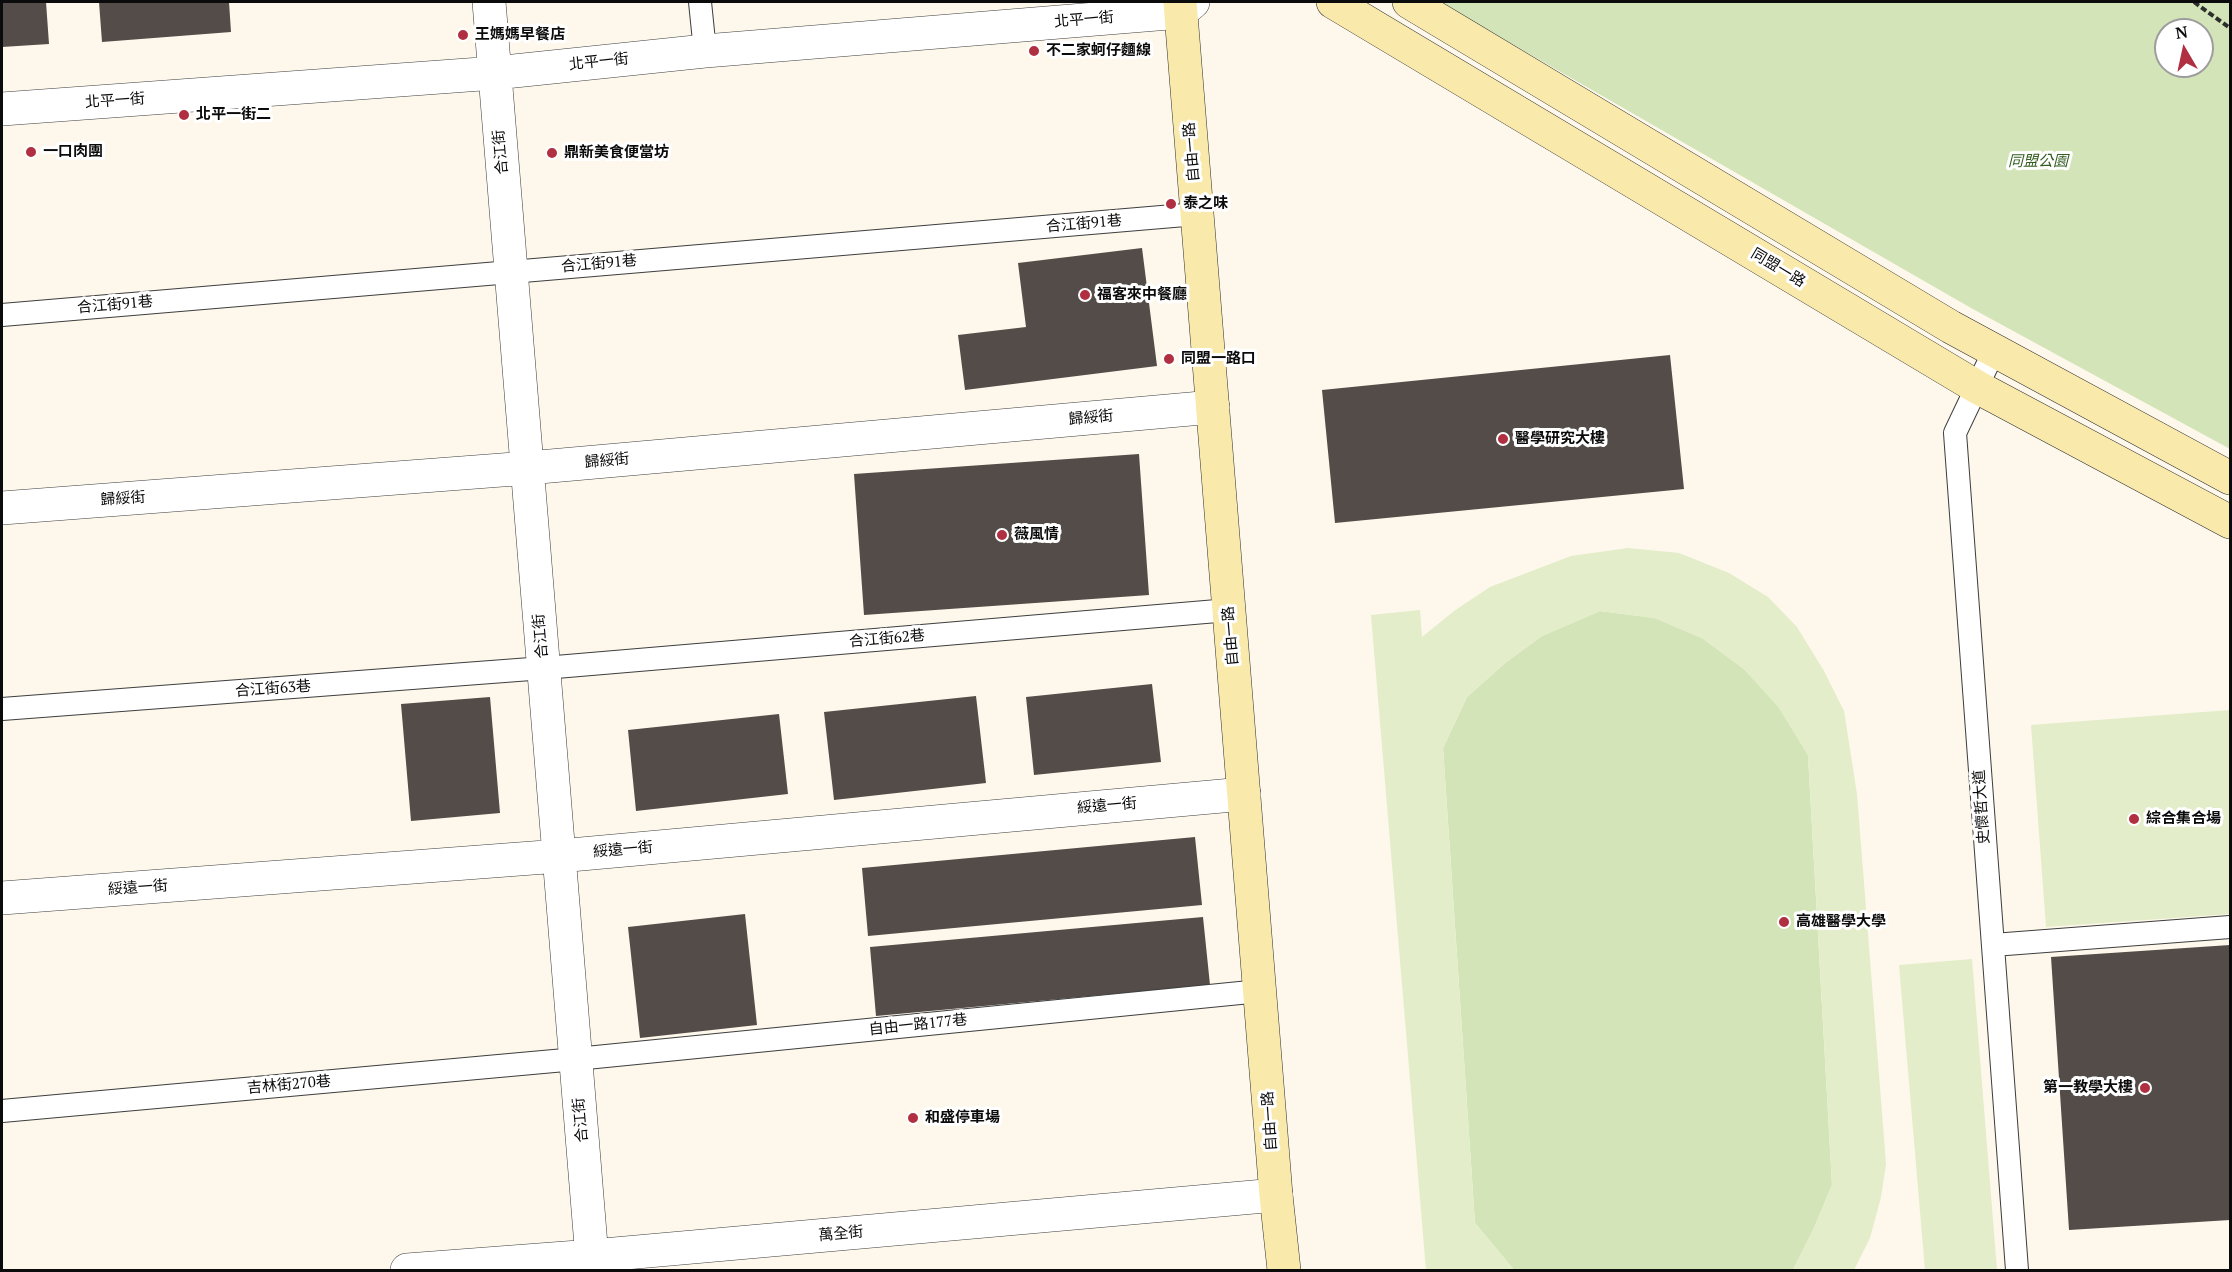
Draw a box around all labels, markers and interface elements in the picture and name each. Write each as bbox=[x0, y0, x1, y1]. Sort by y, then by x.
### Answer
street label: 北平一街 bbox=[1053, 8, 1115, 32]
north arrow bbox=[2154, 18, 2214, 78]
text: N bbox=[2174, 20, 2189, 44]
place label: 王媽媽早餐店 bbox=[475, 26, 565, 44]
marker: 王媽媽早餐店 bbox=[456, 28, 470, 42]
place label: 不二家蚵仔麵線 bbox=[1046, 42, 1151, 60]
marker: 不二家蚵仔麵線 bbox=[1027, 44, 1041, 58]
street label: 北平一街 bbox=[568, 50, 630, 74]
street label: 北平一街 bbox=[84, 90, 146, 112]
place label: 北平一街二 bbox=[196, 106, 271, 124]
marker: 北平一街二 bbox=[177, 108, 191, 122]
street label: 自由一路 bbox=[1180, 121, 1204, 183]
street label: 合江街 bbox=[490, 129, 512, 175]
place label: 一口肉團 bbox=[43, 143, 103, 161]
place label: 鼎新美食便當坊 bbox=[564, 144, 669, 162]
marker: 一口肉團 bbox=[24, 145, 38, 159]
marker: 鼎新美食便當坊 bbox=[545, 146, 559, 160]
park label: 同盟公園 bbox=[2008, 153, 2068, 171]
place label: 泰之味 bbox=[1183, 195, 1228, 213]
marker: 泰之味 bbox=[1164, 197, 1178, 211]
street label: 合江街91巷 bbox=[1045, 212, 1123, 236]
street label: 同盟一路 bbox=[1748, 245, 1808, 291]
street label: 合江街91巷 bbox=[560, 252, 638, 276]
place label: 福客來中餐廳 bbox=[1097, 286, 1187, 304]
marker: 福客來中餐廳 bbox=[1078, 288, 1092, 302]
street label: 合江街91巷 bbox=[76, 293, 154, 317]
place label: 同盟一路口 bbox=[1181, 350, 1256, 368]
marker: 同盟一路口 bbox=[1162, 352, 1176, 366]
street label: 歸綏街 bbox=[1068, 407, 1114, 429]
place label: 醫學研究大樓 bbox=[1515, 430, 1605, 448]
marker: 醫學研究大樓 bbox=[1496, 432, 1510, 446]
street label: 歸綏街 bbox=[584, 450, 630, 472]
street label: 歸綏街 bbox=[100, 488, 146, 510]
place label: 薇風情 bbox=[1014, 526, 1059, 544]
marker: 薇風情 bbox=[995, 528, 1009, 542]
street label: 自由一路 bbox=[1219, 605, 1243, 667]
street label: 合江街 bbox=[530, 613, 552, 659]
street label: 合江街62巷 bbox=[848, 627, 926, 651]
street label: 合江街63巷 bbox=[234, 677, 312, 701]
street label: 史懷哲大道 bbox=[1970, 769, 1994, 845]
street label: 綏遠一街 bbox=[1076, 794, 1138, 818]
place label: 綜合集合場 bbox=[2146, 810, 2221, 828]
marker: 綜合集合場 bbox=[2127, 812, 2141, 826]
street label: 綏遠一街 bbox=[592, 838, 654, 862]
street label: 綏遠一街 bbox=[107, 877, 169, 899]
place label: 高雄醫學大學 bbox=[1796, 913, 1886, 931]
marker: 高雄醫學大學 bbox=[1777, 915, 1791, 929]
street label: 自由一路177巷 bbox=[868, 1011, 968, 1039]
street label: 吉林街270巷 bbox=[246, 1072, 332, 1098]
place label: 第一教學大樓 bbox=[2043, 1079, 2133, 1097]
marker: 第一教學大樓 bbox=[2138, 1081, 2152, 1095]
street label: 自由一路 bbox=[1259, 1090, 1281, 1152]
street label: 合江街 bbox=[570, 1097, 592, 1143]
place label: 和盛停車場 bbox=[925, 1109, 1000, 1127]
marker: 和盛停車場 bbox=[906, 1111, 920, 1125]
street label: 萬全街 bbox=[818, 1223, 864, 1245]

